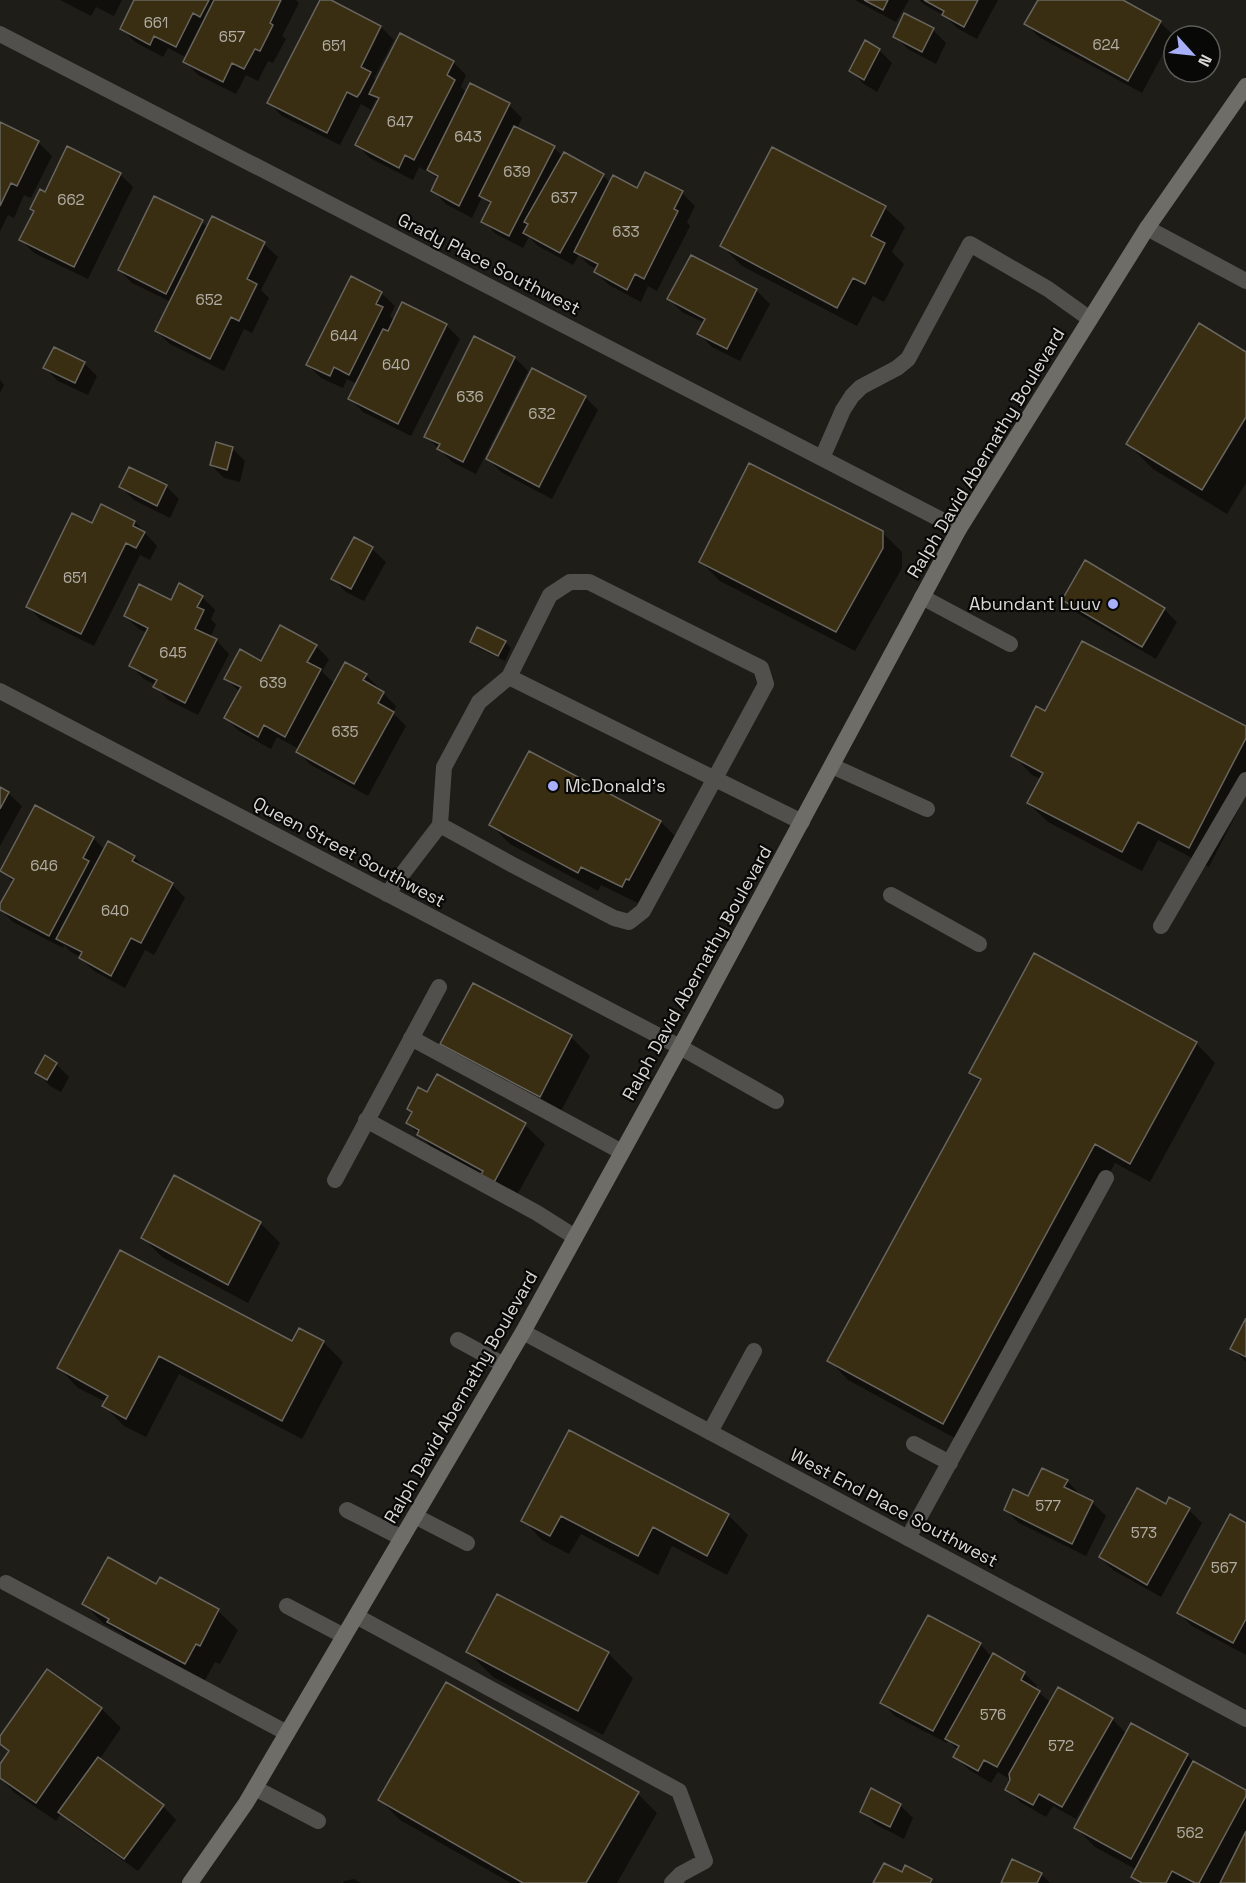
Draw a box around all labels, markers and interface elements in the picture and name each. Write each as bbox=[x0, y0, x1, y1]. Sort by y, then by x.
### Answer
house number: 661 bbox=[144, 13, 168, 32]
north arrow bbox=[1162, 24, 1222, 84]
house number: 657 bbox=[219, 27, 245, 46]
house number: 624 bbox=[1092, 35, 1120, 54]
house number: 651 bbox=[322, 36, 346, 55]
text: N bbox=[1193, 51, 1217, 70]
house number: 647 bbox=[387, 112, 413, 131]
house number: 643 bbox=[454, 127, 482, 146]
house number: 639 bbox=[503, 162, 531, 181]
house number: 637 bbox=[551, 188, 577, 207]
house number: 662 bbox=[57, 190, 85, 209]
street label: Grady Place Southwest bbox=[394, 207, 584, 320]
house number: 633 bbox=[612, 222, 640, 241]
house number: 652 bbox=[195, 290, 223, 309]
street label: Ralph David Abernathy Boulevard bbox=[902, 323, 1070, 582]
house number: 644 bbox=[330, 326, 358, 345]
house number: 640 bbox=[382, 355, 410, 374]
house number: 636 bbox=[456, 387, 484, 406]
house number: 632 bbox=[528, 404, 556, 423]
house number: 651 bbox=[63, 568, 87, 587]
place label: Abundant Luuv bbox=[969, 592, 1101, 615]
marker: Abundant Luuv bbox=[1106, 597, 1120, 611]
house number: 645 bbox=[159, 643, 187, 662]
house number: 639 bbox=[259, 673, 287, 692]
house number: 635 bbox=[331, 722, 359, 741]
place label: McDonald's bbox=[565, 774, 666, 797]
marker: McDonald's bbox=[546, 779, 560, 793]
street label: Queen Street Southwest bbox=[249, 791, 449, 912]
street label: Ralph David Abernathy Boulevard bbox=[617, 841, 776, 1104]
house number: 646 bbox=[30, 856, 58, 875]
house number: 640 bbox=[101, 901, 129, 920]
street label: Ralph David Abernathy Boulevard bbox=[379, 1266, 542, 1527]
street label: West End Place Southwest bbox=[786, 1443, 1002, 1572]
house number: 577 bbox=[1035, 1496, 1061, 1515]
house number: 573 bbox=[1131, 1523, 1157, 1542]
house number: 567 bbox=[1211, 1558, 1237, 1577]
house number: 576 bbox=[980, 1705, 1006, 1724]
house number: 572 bbox=[1048, 1736, 1074, 1755]
house number: 562 bbox=[1176, 1823, 1204, 1842]

